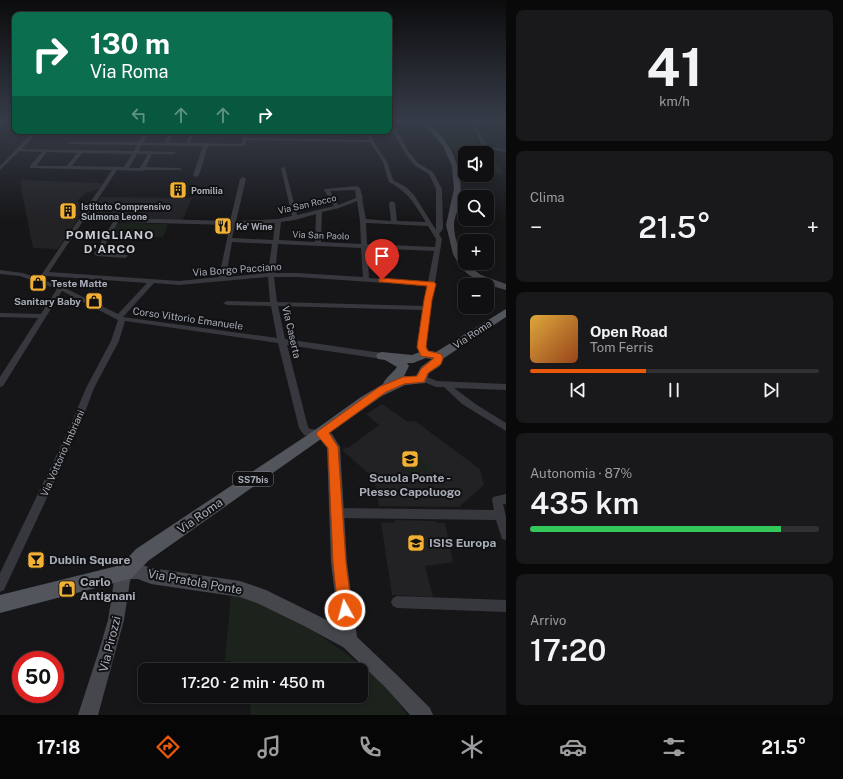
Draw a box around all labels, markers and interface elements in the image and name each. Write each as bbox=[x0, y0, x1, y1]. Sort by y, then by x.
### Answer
text: 130 m bbox=[90, 27, 170, 60]
icon: right bbox=[24, 28, 76, 80]
text: 41 bbox=[646, 37, 703, 98]
text: Via Roma bbox=[90, 61, 168, 82]
text: km/h bbox=[659, 94, 690, 109]
icon: left bbox=[128, 104, 150, 126]
icon: ahead bbox=[170, 104, 192, 126]
icon: ahead bbox=[212, 104, 234, 126]
icon: right bbox=[254, 104, 276, 126]
map controls bbox=[458, 146, 494, 314]
button: sound bbox=[458, 146, 494, 182]
building icon: Pomilia bbox=[168, 180, 188, 200]
place label: Pomilia bbox=[191, 185, 223, 196]
button: search bbox=[458, 190, 494, 226]
text: Clima bbox=[530, 190, 565, 205]
street label: Via San Rocco bbox=[277, 192, 337, 216]
building icon: Istituto Comprensivo Sulmona Leone bbox=[58, 201, 78, 221]
place label: Istituto Comprensivo Sulmona Leone bbox=[81, 201, 171, 222]
text: 21.5° bbox=[638, 209, 711, 245]
text: − bbox=[530, 214, 542, 240]
text: + bbox=[807, 214, 819, 240]
restaurant icon: Ke' Wine bbox=[213, 216, 233, 236]
place label: Ke' Wine bbox=[236, 221, 273, 232]
district label: POMIGLIANO D'ARCO bbox=[66, 228, 154, 256]
street label: Via San Paolo bbox=[292, 229, 350, 241]
button: + bbox=[458, 234, 494, 270]
pin bbox=[365, 239, 399, 280]
icon: arrive bbox=[371, 245, 393, 267]
street label: Via Borgo Pacciano bbox=[192, 260, 282, 278]
shop icon: Teste Matte bbox=[28, 273, 48, 293]
place label: Teste Matte bbox=[51, 277, 108, 289]
button: − bbox=[458, 278, 494, 314]
shop icon: Sanitary Baby bbox=[84, 291, 104, 311]
place label: Sanitary Baby bbox=[14, 295, 81, 307]
street label: Corso Vittorio Emanuele bbox=[132, 304, 244, 332]
street label: Via Caserta bbox=[280, 305, 304, 359]
street label: Via Roma bbox=[450, 317, 494, 351]
text: Open Road bbox=[590, 323, 668, 340]
text: Tom Ferris bbox=[590, 340, 653, 355]
icon: previous bbox=[567, 379, 589, 401]
icon: pause bbox=[663, 379, 685, 401]
icon: next bbox=[760, 379, 782, 401]
street label: Via Vottorio Imbriani bbox=[38, 408, 86, 498]
school or university icon: Scuola Ponte - Plesso Capoluogo bbox=[400, 449, 420, 469]
text: Autonomia · 87% bbox=[530, 466, 632, 481]
place label: Scuola Ponte - Plesso Capoluogo bbox=[359, 471, 461, 499]
road number: SS7bis bbox=[233, 472, 273, 486]
text: 435 km bbox=[530, 485, 639, 521]
street label: Via Roma bbox=[175, 495, 225, 537]
school or university icon: ISIS Europa bbox=[406, 533, 426, 553]
place label: ISIS Europa bbox=[429, 536, 496, 550]
bar icon: Dublin Square bbox=[26, 550, 46, 570]
place label: Dublin Square bbox=[49, 553, 130, 567]
street label: Via Pratola Ponte bbox=[147, 567, 244, 597]
place label: Carlo Antignani bbox=[80, 575, 136, 603]
shop icon: Carlo Antignani bbox=[57, 579, 77, 599]
position arrow bbox=[324, 589, 366, 631]
text: Arrivo bbox=[530, 613, 566, 628]
street label: Via Pirozzi bbox=[96, 615, 124, 673]
text: 17:20 bbox=[530, 632, 607, 668]
speed limit sign: 50 bbox=[12, 651, 64, 703]
text: 17:20 · 2 min · 450 m bbox=[181, 674, 325, 691]
icon: directions bbox=[154, 733, 182, 761]
icon: music bbox=[255, 733, 283, 761]
icon: phone bbox=[356, 733, 384, 761]
icon: climate bbox=[458, 733, 486, 761]
icon: car bbox=[559, 733, 587, 761]
icon: filters bbox=[660, 733, 688, 761]
text: 17:18 bbox=[37, 737, 80, 758]
text: 21.5° bbox=[762, 737, 806, 758]

